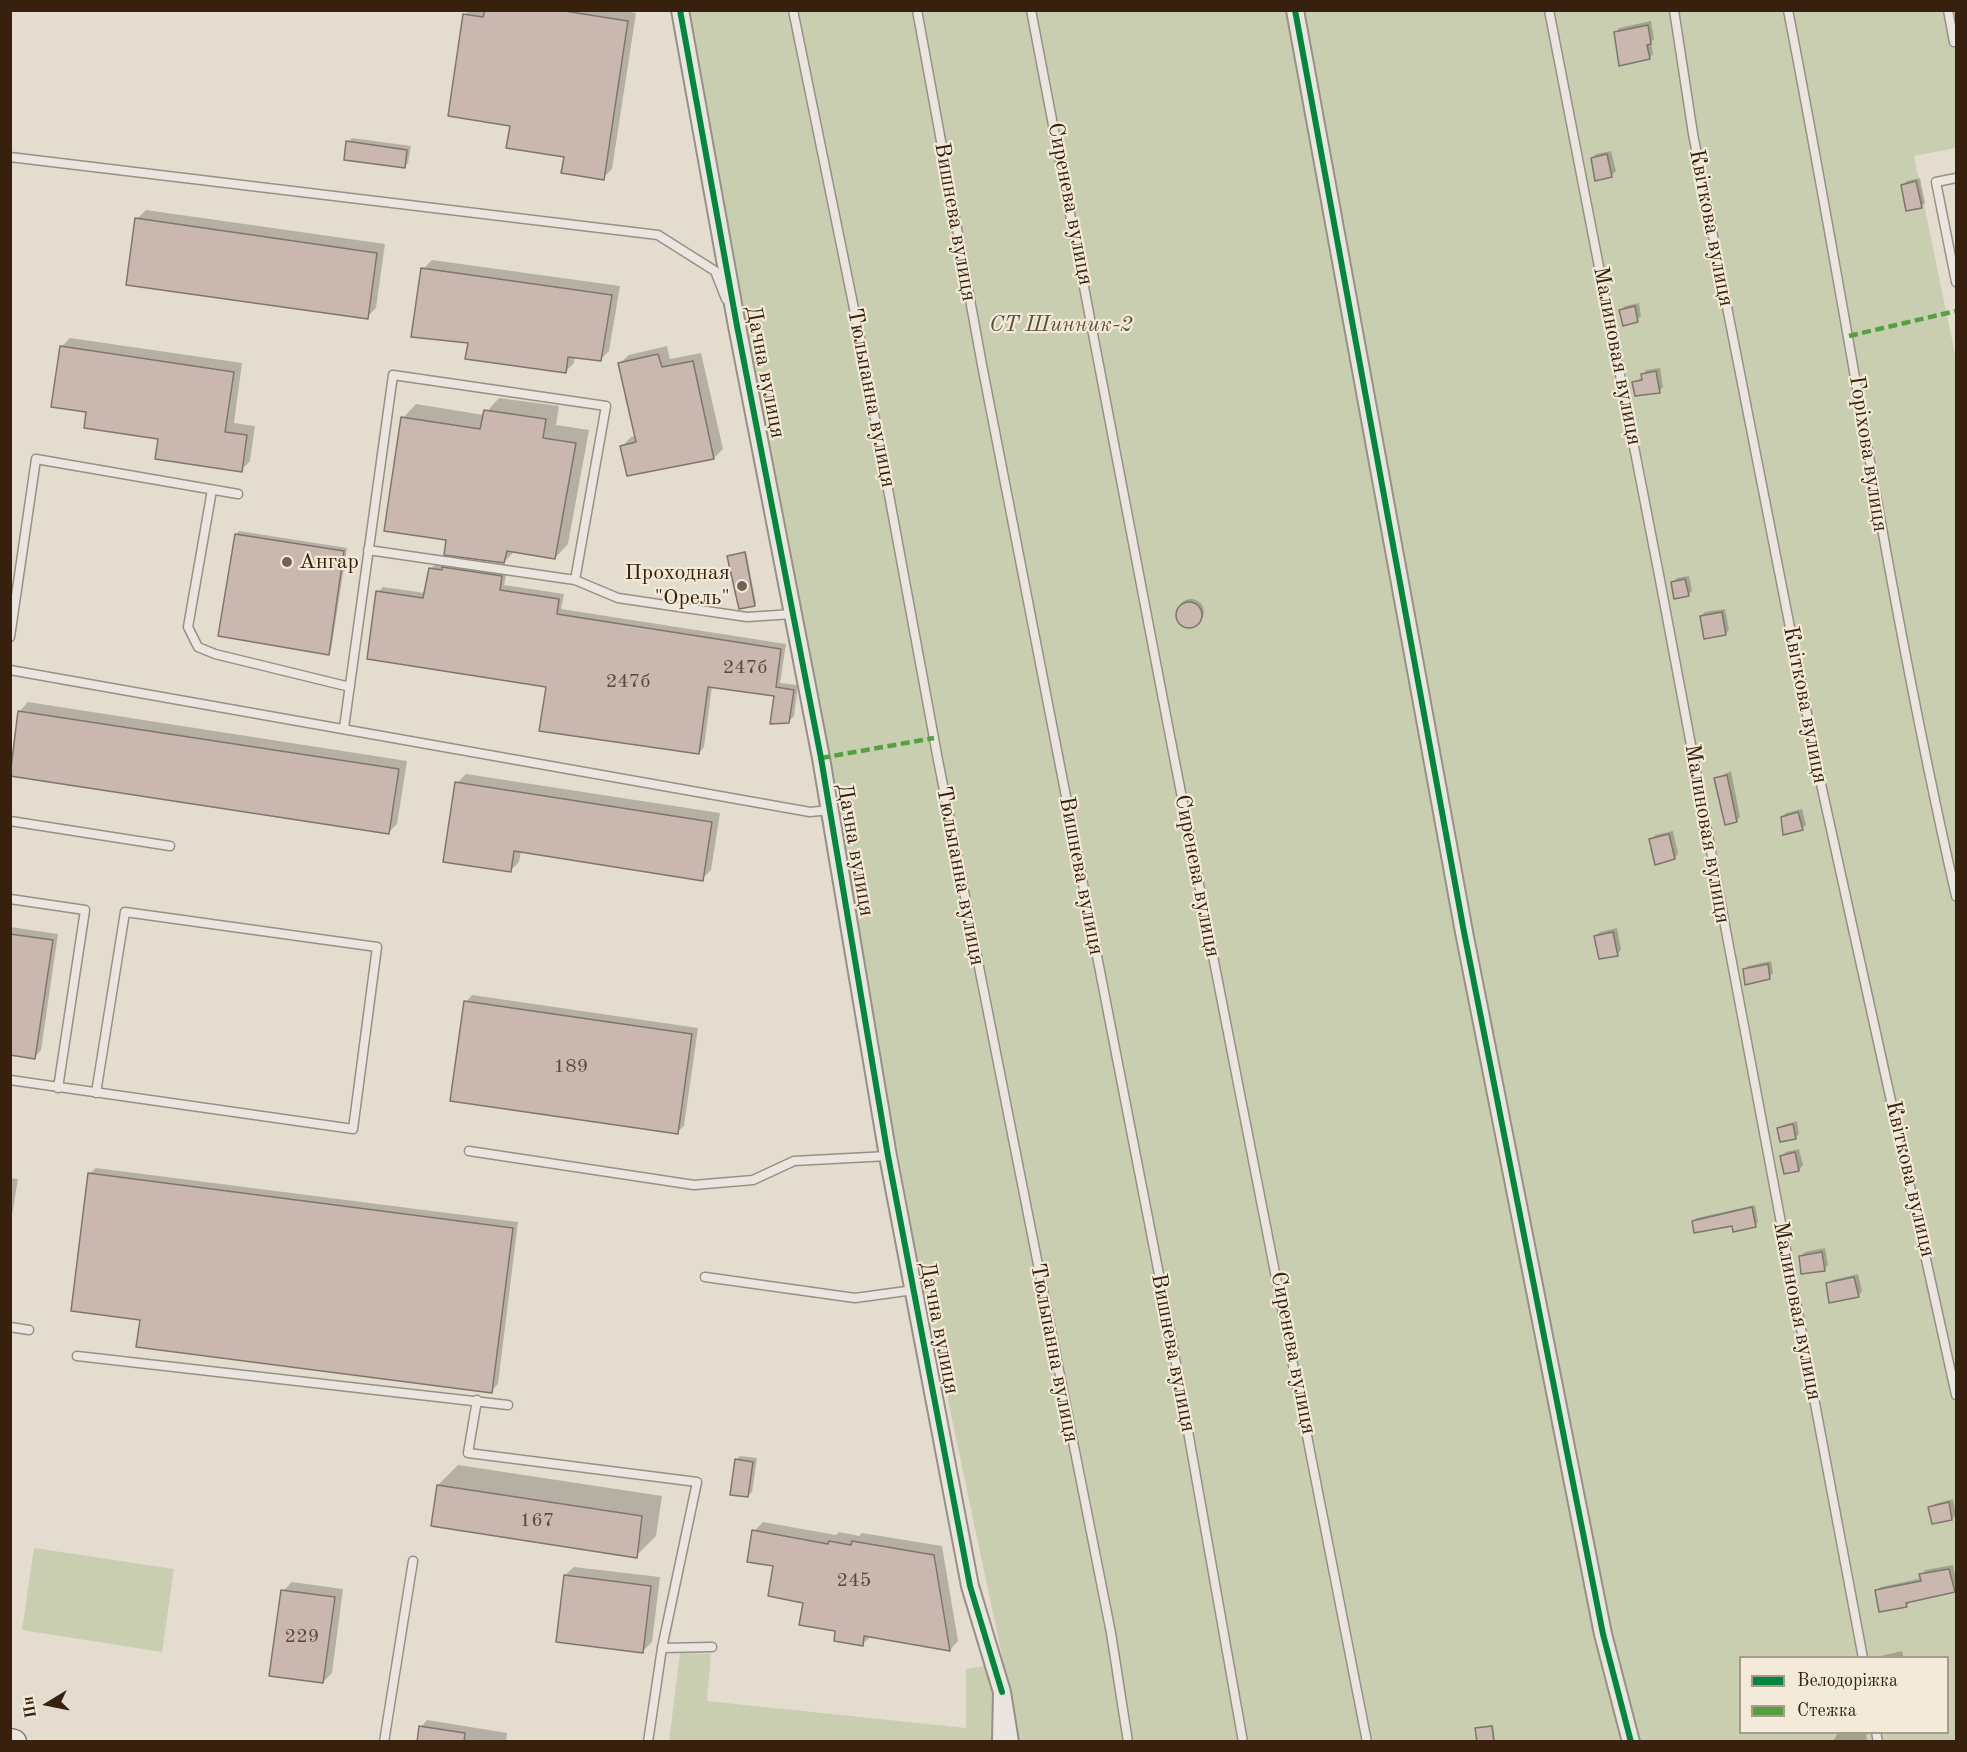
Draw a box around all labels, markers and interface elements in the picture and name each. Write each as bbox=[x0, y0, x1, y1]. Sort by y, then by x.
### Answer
street label: Сиренева вулиця bbox=[1041, 120, 1099, 288]
street label: Вишнева вулиця bbox=[928, 140, 982, 304]
street label: Квіткова вулиця bbox=[1683, 147, 1739, 309]
street label: Малиновая вулиця bbox=[1587, 264, 1647, 448]
street label: Дачна вулиця bbox=[739, 303, 791, 441]
street label: Тюльпанна вулиця bbox=[841, 306, 901, 490]
park label: СТ Шинник-2 bbox=[989, 312, 1133, 338]
street label: Горіхова вулиця bbox=[1843, 374, 1893, 534]
place label: Ангар bbox=[299, 549, 359, 575]
marker: Ангар bbox=[280, 555, 294, 569]
place label: Проходная "Орель" bbox=[625, 560, 730, 612]
marker: Проходная "Орель" bbox=[735, 579, 749, 593]
street label: Квіткова вулиця bbox=[1777, 624, 1833, 786]
house number: 247б bbox=[723, 656, 767, 680]
house number: 247б bbox=[606, 670, 650, 694]
street label: Малиновая вулиця bbox=[1678, 742, 1736, 926]
street label: Дачна вулиця bbox=[830, 781, 880, 919]
street label: Тюльпанна вулиця bbox=[930, 784, 990, 968]
street label: Сиренева вулиця bbox=[1168, 792, 1226, 960]
street label: Вишнева вулиця bbox=[1053, 794, 1109, 958]
house number: 189 bbox=[554, 1055, 588, 1079]
street label: Квіткова вулиця bbox=[1879, 1098, 1941, 1260]
street label: Малиновая вулиця bbox=[1767, 1219, 1827, 1403]
street label: Дачна вулиця bbox=[913, 1259, 965, 1397]
street label: Тюльпанна вулиця bbox=[1024, 1261, 1084, 1445]
street label: Сиренева вулиця bbox=[1264, 1269, 1322, 1437]
street label: Вишнева вулиця bbox=[1145, 1271, 1201, 1435]
house number: 167 bbox=[520, 1509, 554, 1533]
house number: 245 bbox=[837, 1569, 871, 1593]
house number: 229 bbox=[285, 1625, 319, 1649]
legend bbox=[1739, 1656, 1949, 1734]
text: Велодоріжка bbox=[1797, 1672, 1898, 1690]
north arrow bbox=[18, 1674, 78, 1734]
text: Пн bbox=[20, 1695, 40, 1719]
text: Стежка bbox=[1797, 1702, 1857, 1720]

